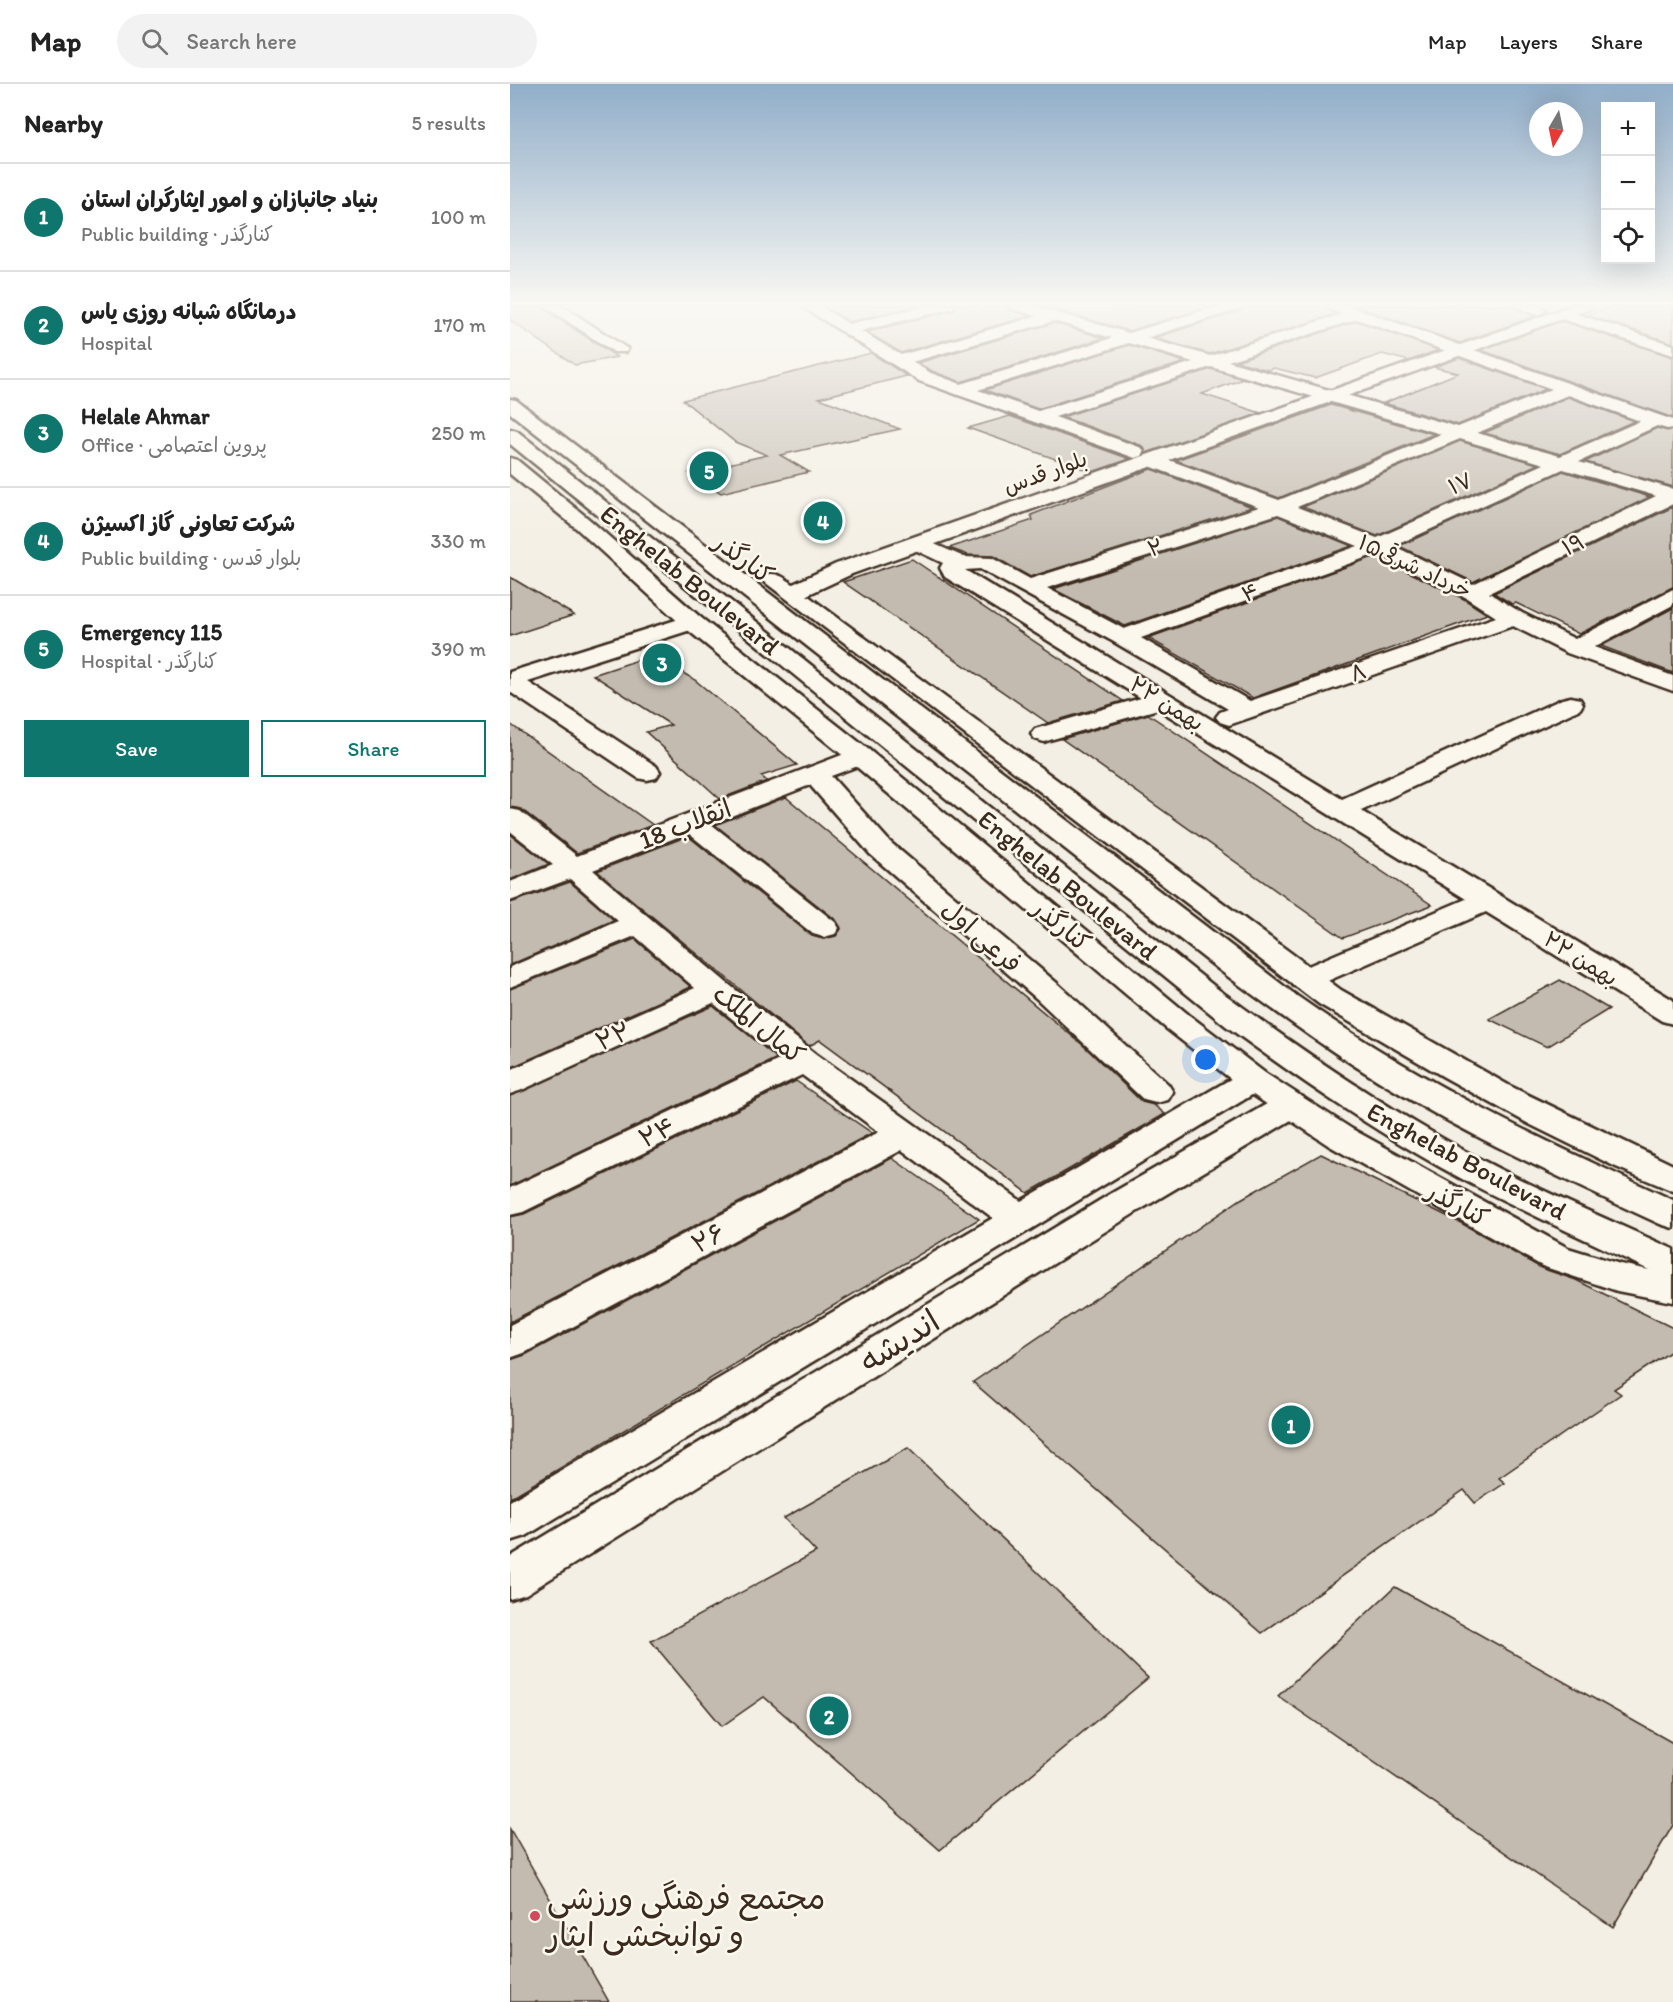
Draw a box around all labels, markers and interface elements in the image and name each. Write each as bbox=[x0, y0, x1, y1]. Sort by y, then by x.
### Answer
search box bbox=[117, 14, 537, 68]
text: Map bbox=[30, 24, 81, 58]
icon: search bbox=[138, 25, 171, 58]
text: Search here bbox=[186, 28, 297, 55]
text: Map bbox=[1428, 29, 1467, 54]
text: Layers bbox=[1500, 29, 1558, 54]
text: Share bbox=[1591, 29, 1643, 54]
north arrow bbox=[1529, 102, 1583, 156]
map controls bbox=[1601, 102, 1655, 264]
button: + bbox=[1601, 102, 1655, 156]
text: Nearby bbox=[24, 107, 103, 139]
text: 5 results bbox=[412, 111, 486, 135]
button: − bbox=[1601, 156, 1655, 210]
text: بنیاد جانبازان و امور ایثارگران استان bbox=[81, 186, 378, 213]
text: 1 bbox=[39, 205, 48, 229]
text: 100 m bbox=[431, 205, 486, 229]
button: locate bbox=[1601, 210, 1655, 264]
text: Public building · کنارگذر bbox=[81, 222, 273, 246]
text: درمانگاه شبانه روزی یاس bbox=[81, 298, 296, 325]
text: 2 bbox=[38, 313, 49, 337]
text: 170 m bbox=[433, 313, 486, 337]
text: Hospital bbox=[81, 331, 153, 355]
text: Helale Ahmar bbox=[81, 403, 210, 430]
text: 3 bbox=[38, 421, 49, 445]
text: 250 m bbox=[431, 421, 486, 445]
text: Office · پروین اعتصامی bbox=[81, 433, 267, 457]
street label: بلوار قدس bbox=[1000, 445, 1091, 500]
pin: 5 bbox=[690, 448, 728, 494]
street label: ۱۷ bbox=[1444, 466, 1476, 501]
street label: Enghelab Boulevard bbox=[594, 498, 786, 662]
pin: 4 bbox=[804, 498, 842, 544]
text: شرکت تعاونی گاز اکسیژن bbox=[81, 510, 295, 537]
street label: کنارگذر bbox=[706, 524, 780, 591]
street label: ۱۵خرداد شرقی bbox=[1354, 528, 1476, 604]
street label: ۱۹ bbox=[1557, 528, 1589, 561]
text: 4 bbox=[37, 529, 50, 553]
text: 330 m bbox=[431, 529, 486, 553]
street label: ۲ bbox=[1144, 532, 1166, 563]
text: Public building · بلوار قدس bbox=[81, 546, 301, 570]
street label: ۴ bbox=[1238, 577, 1263, 608]
text: Emergency 115 bbox=[81, 619, 222, 646]
text: 5 bbox=[38, 637, 49, 661]
text: 390 m bbox=[431, 637, 486, 661]
pin: 3 bbox=[642, 640, 682, 686]
text: Hospital · کنارگذر bbox=[81, 649, 217, 673]
street label: ۸ bbox=[1346, 657, 1370, 688]
street label: ۲۲ بهمن bbox=[1125, 670, 1209, 737]
button: Save bbox=[24, 720, 249, 777]
button: Share bbox=[261, 720, 486, 777]
street label: انقلاب 18 bbox=[634, 792, 736, 856]
street label: Enghelab Boulevard bbox=[972, 803, 1164, 967]
street label: کنارگذر bbox=[1025, 890, 1098, 959]
street label: فرعی اول bbox=[935, 893, 1028, 980]
street label: ۲۲ بهمن bbox=[1539, 925, 1623, 992]
street label: کمال الملک bbox=[707, 977, 811, 1071]
street label: ۲۲ bbox=[590, 1014, 636, 1058]
your location bbox=[1191, 1045, 1220, 1074]
street label: Enghelab Boulevard bbox=[1362, 1095, 1572, 1227]
street label: ۲۴ bbox=[633, 1109, 681, 1155]
street label: کنارگذر bbox=[1419, 1173, 1495, 1234]
street label: ۲۶ bbox=[686, 1216, 730, 1260]
street label: اندیشه bbox=[852, 1302, 946, 1380]
pin: 1 bbox=[1272, 1402, 1310, 1448]
pin: 2 bbox=[810, 1694, 848, 1738]
place label: مجتمع فرهنگی ورزشی و توانبخشی ایثار bbox=[544, 1879, 825, 1956]
marker: مجتمع فرهنگی ورزشی و توانبخشی ایثار bbox=[528, 1909, 542, 1923]

